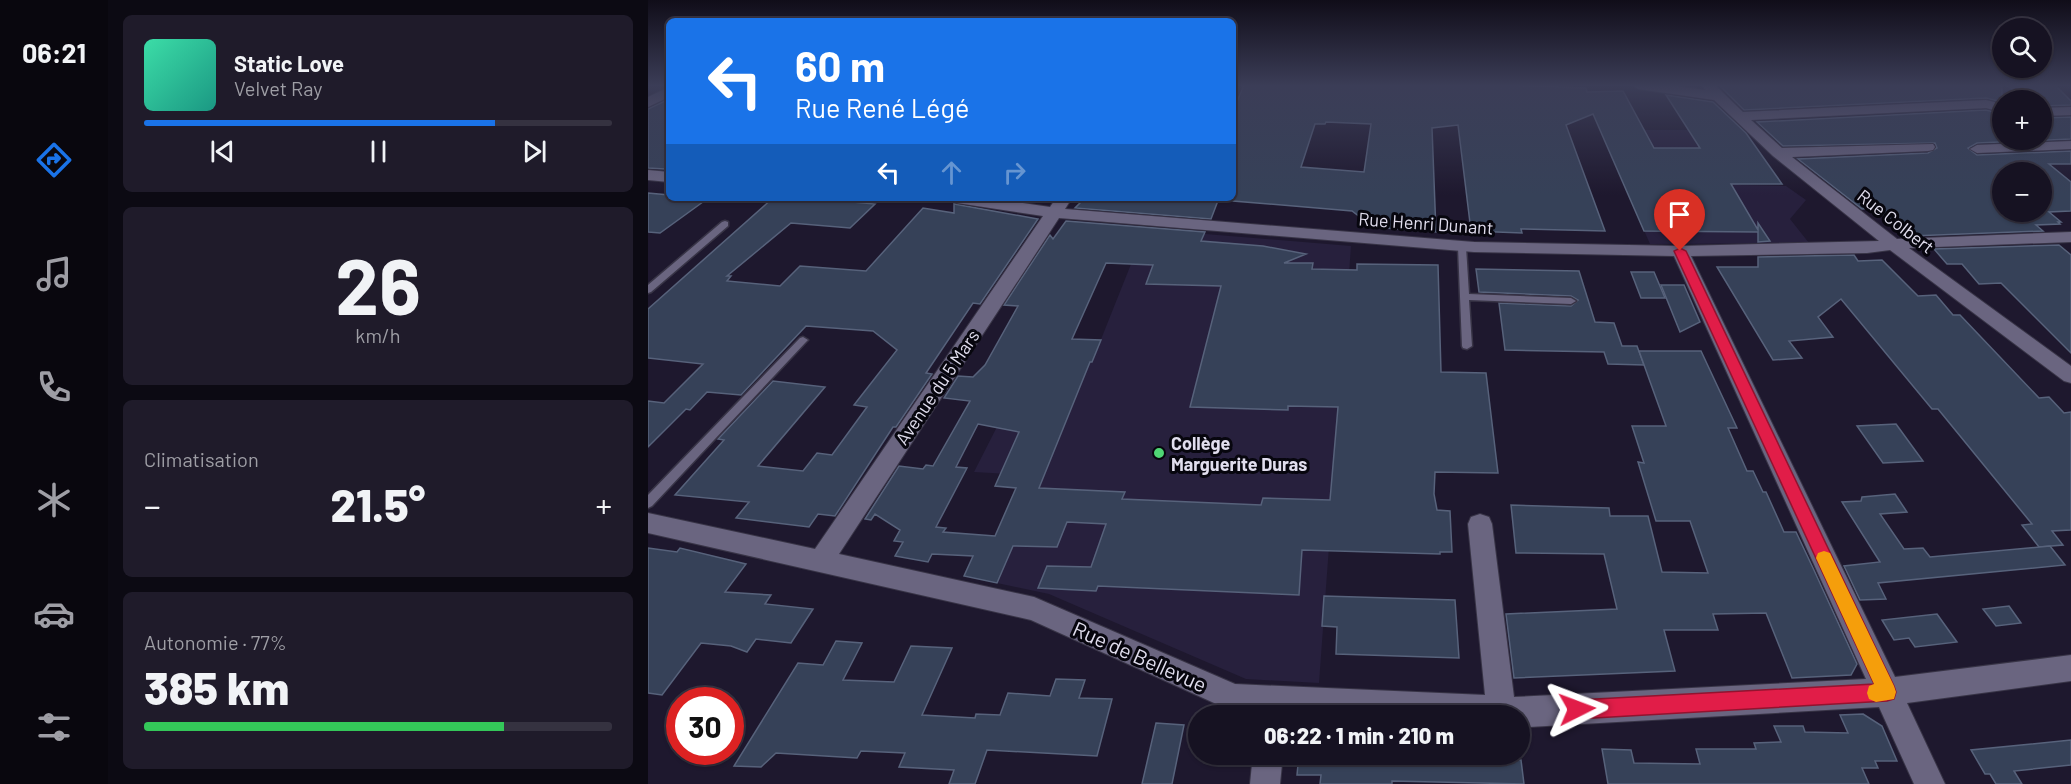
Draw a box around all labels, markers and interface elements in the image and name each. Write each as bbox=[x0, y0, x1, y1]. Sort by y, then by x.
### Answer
map controls bbox=[1992, 18, 2052, 222]
button: search bbox=[1992, 18, 2052, 78]
text: 06:21 bbox=[22, 36, 86, 68]
text: 60 m bbox=[795, 40, 885, 90]
icon: left bbox=[696, 42, 774, 120]
text: Static Love bbox=[234, 50, 344, 76]
text: Velvet Ray bbox=[234, 76, 323, 100]
button: + bbox=[1992, 90, 2052, 150]
text: Rue René Légé bbox=[795, 91, 969, 123]
icon: previous bbox=[206, 135, 239, 168]
icon: pause bbox=[362, 135, 395, 168]
icon: next bbox=[518, 135, 551, 168]
icon: directions bbox=[33, 139, 75, 181]
icon: left bbox=[872, 156, 905, 189]
icon: ahead bbox=[935, 156, 968, 189]
icon: right bbox=[998, 156, 1031, 189]
button: − bbox=[1992, 162, 2052, 222]
street label: Rue Colbert bbox=[1853, 184, 1939, 258]
pin bbox=[1654, 189, 1705, 251]
icon: arrive bbox=[1663, 198, 1696, 231]
street label: Rue Henri Dunant bbox=[1358, 207, 1494, 239]
text: 26 bbox=[335, 237, 421, 331]
icon: music bbox=[33, 253, 75, 295]
text: km/h bbox=[355, 323, 401, 347]
street label: Avenue du 5 Mars bbox=[890, 325, 984, 449]
icon: phone bbox=[33, 366, 75, 408]
place label: Collège Marguerite Duras bbox=[1171, 432, 1307, 475]
marker: Collège Marguerite Duras bbox=[1152, 446, 1166, 460]
text: Climatisation bbox=[144, 447, 259, 471]
text: 21.5° bbox=[331, 477, 425, 531]
icon: climate bbox=[33, 479, 75, 521]
text: − bbox=[144, 485, 161, 525]
text: + bbox=[596, 485, 612, 525]
icon: car bbox=[33, 593, 75, 635]
street label: Rue de Bellevue bbox=[1069, 615, 1211, 697]
text: Autonomie · 77% bbox=[144, 630, 287, 654]
text: 385 km bbox=[144, 660, 289, 714]
position arrow bbox=[1545, 677, 1609, 741]
speed limit sign: 30 bbox=[666, 687, 744, 765]
icon: filters bbox=[33, 706, 75, 748]
text: 06:22 · 1 min · 210 m bbox=[1264, 722, 1454, 748]

